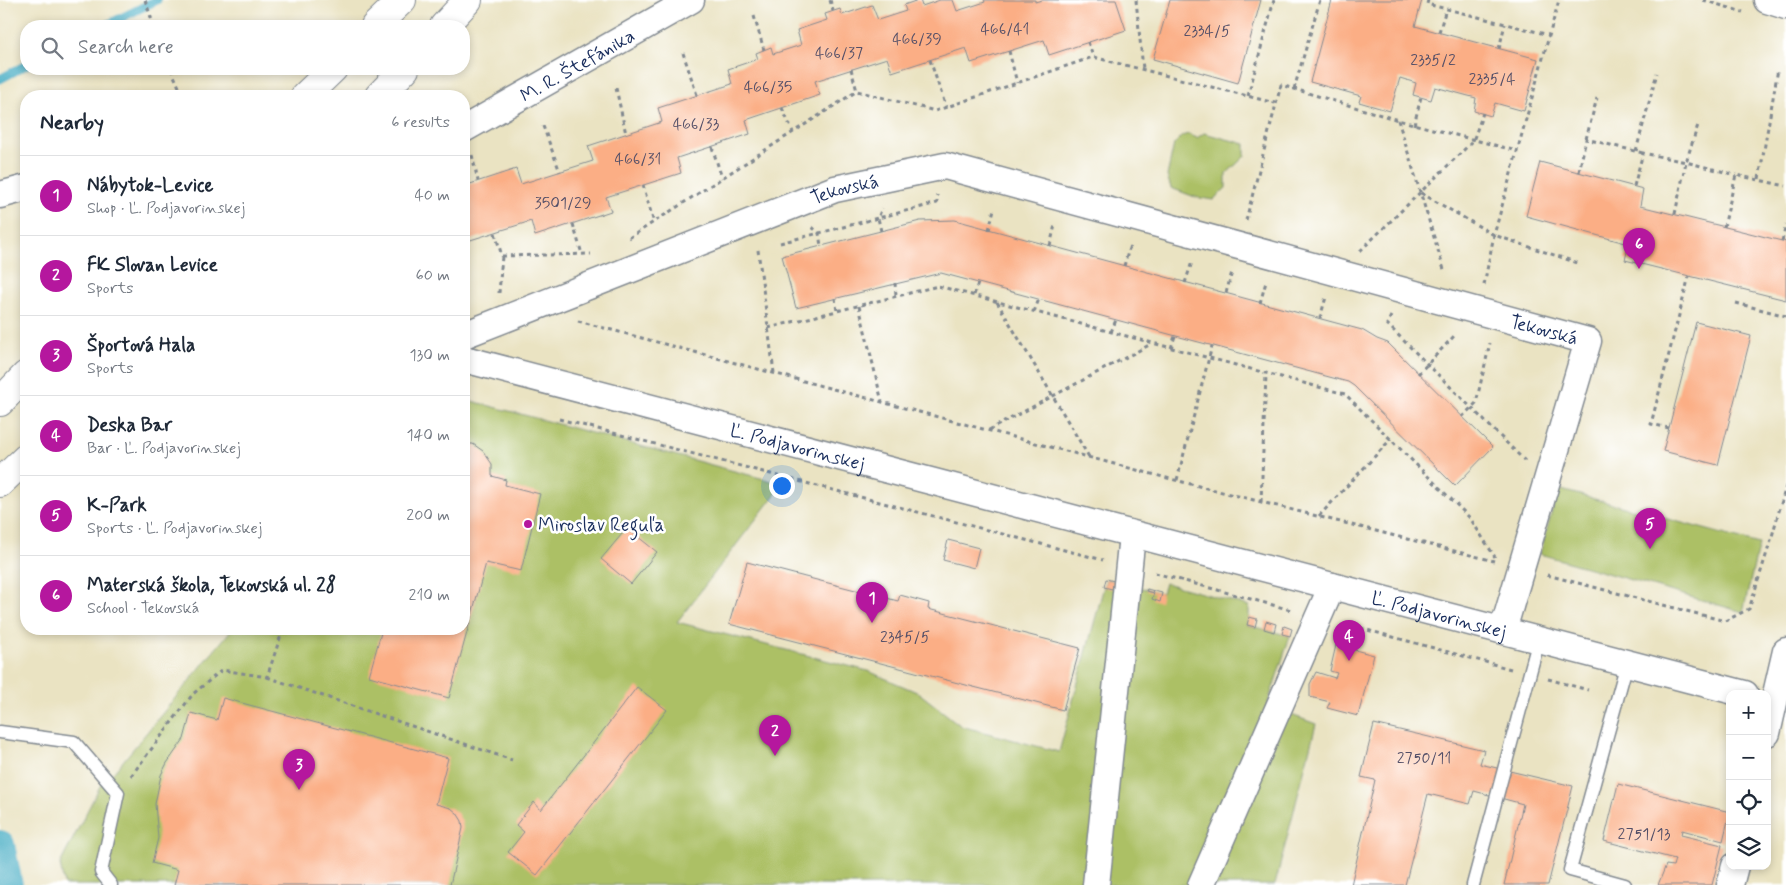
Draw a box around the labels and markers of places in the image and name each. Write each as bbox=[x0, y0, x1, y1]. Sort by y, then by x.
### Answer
pin: 6 bbox=[1623, 228, 1655, 269]
pin: 5 bbox=[1634, 508, 1666, 549]
place label: Miroslav Reguľa bbox=[538, 513, 664, 541]
marker: Miroslav Reguľa bbox=[522, 518, 534, 530]
pin: 1 bbox=[856, 582, 888, 623]
pin: 4 bbox=[1333, 620, 1365, 661]
pin: 2 bbox=[759, 715, 791, 756]
pin: 3 bbox=[283, 749, 315, 790]

